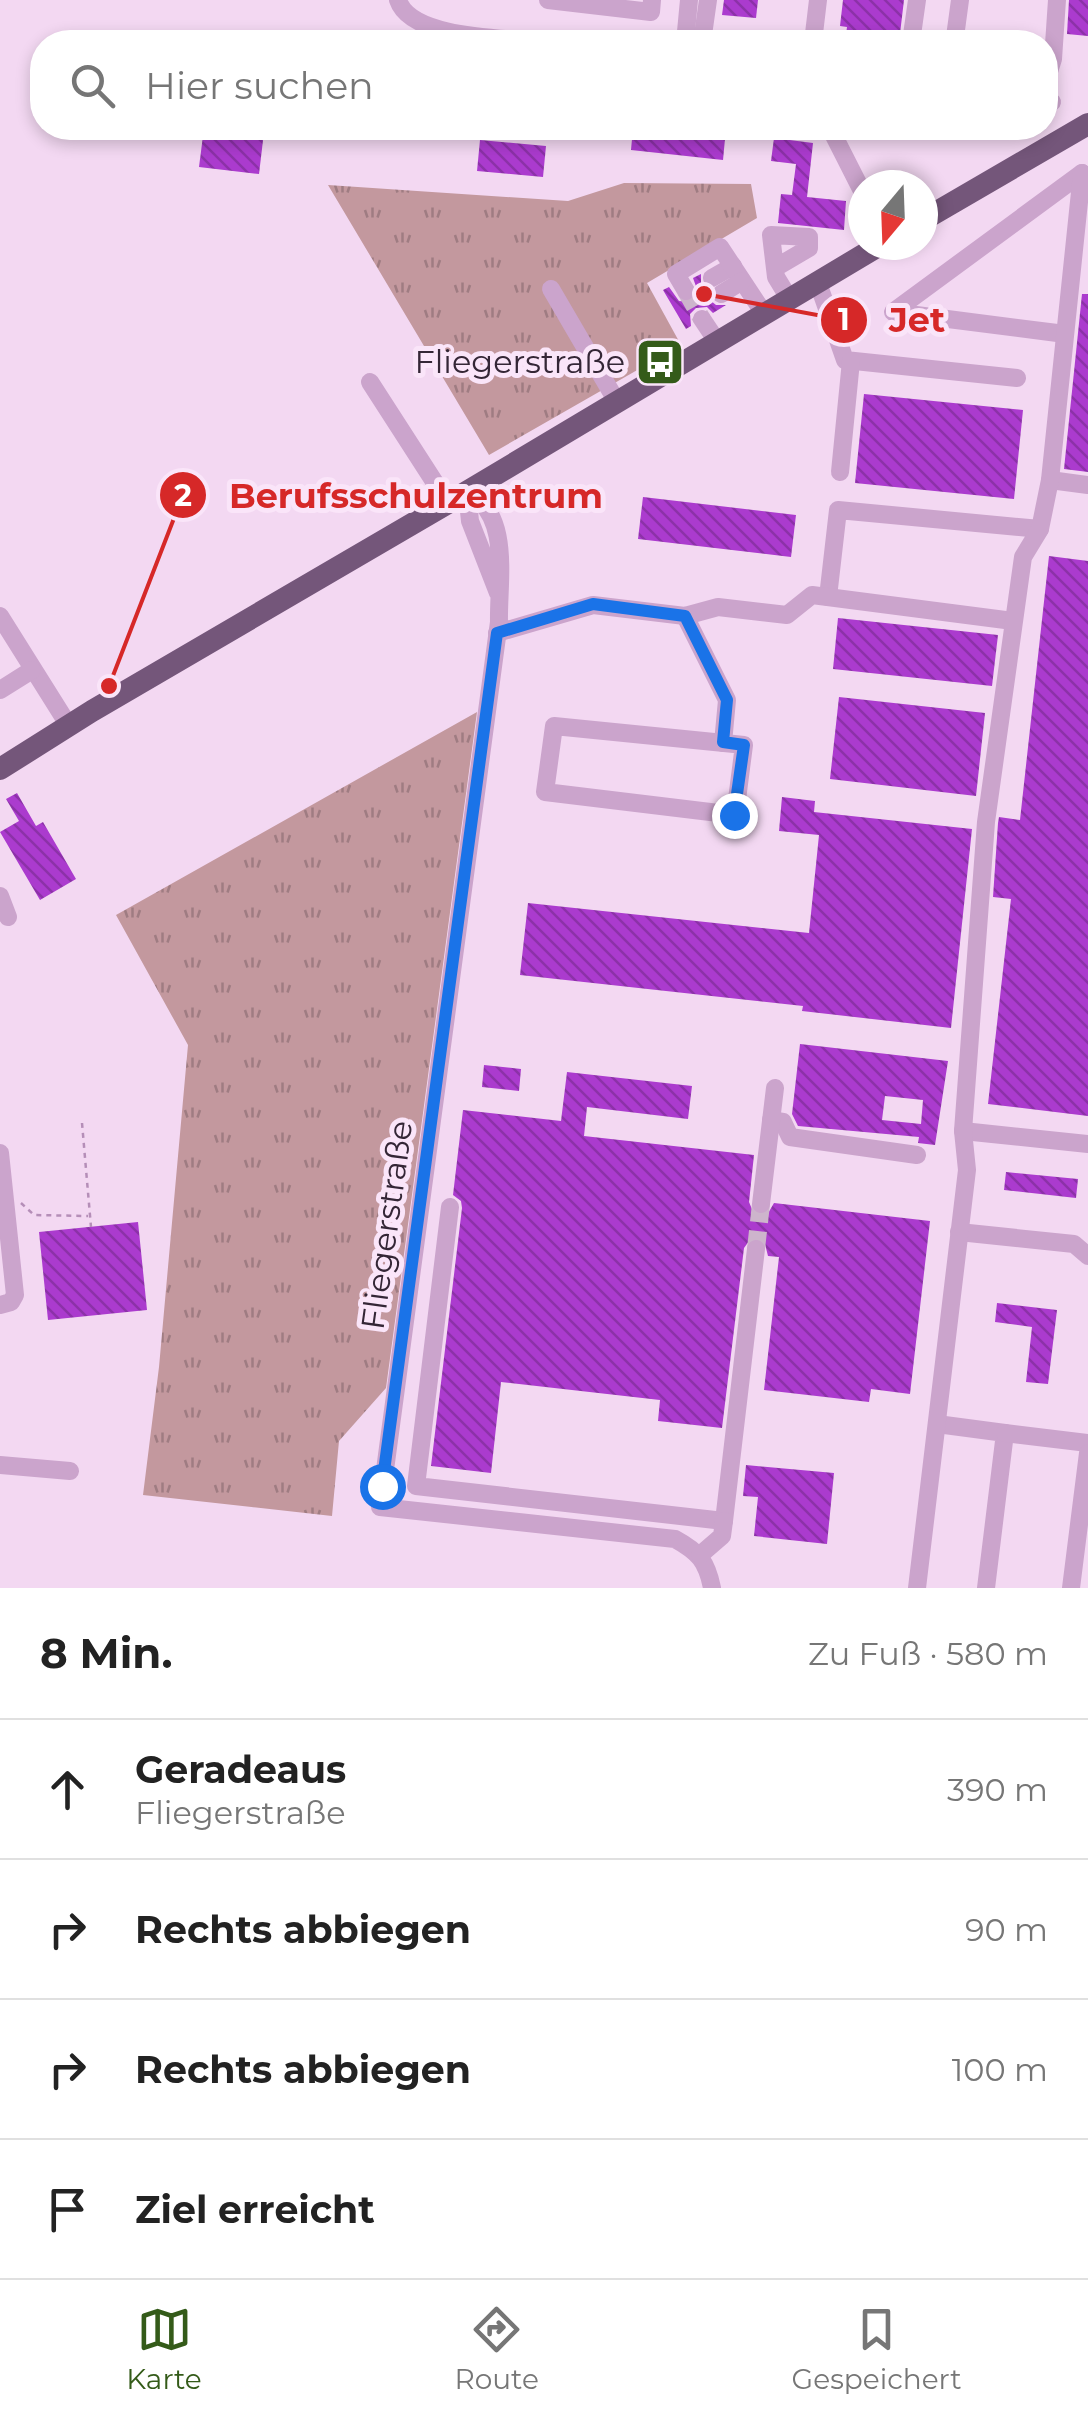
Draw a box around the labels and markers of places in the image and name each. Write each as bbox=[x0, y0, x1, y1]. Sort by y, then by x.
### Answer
callout: Jet bbox=[819, 287, 965, 352]
bus stop icon: Fliegerstraße bbox=[634, 336, 686, 388]
place label: Fliegerstraße bbox=[414, 342, 625, 381]
callout: Berufsschulzentrum bbox=[158, 463, 623, 528]

